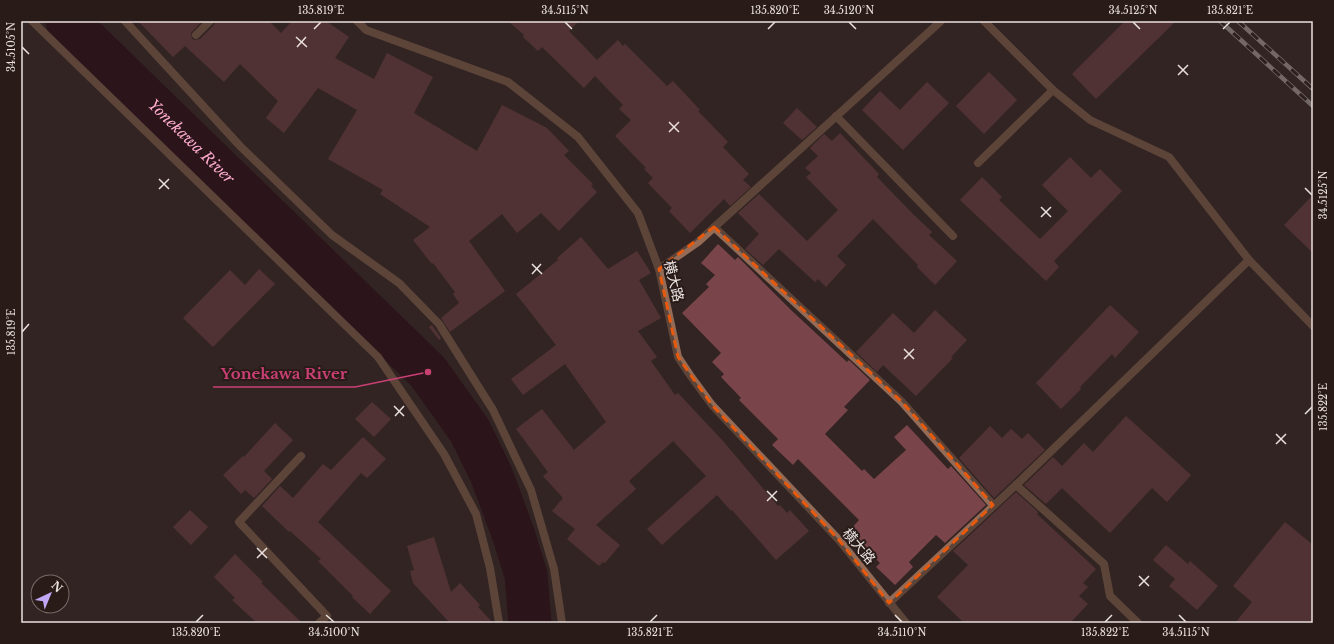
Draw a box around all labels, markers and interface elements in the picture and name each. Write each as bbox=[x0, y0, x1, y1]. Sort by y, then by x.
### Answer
text: 135.819°E bbox=[298, 4, 344, 17]
text: 34.5115°N bbox=[541, 4, 589, 17]
text: 135.820°E bbox=[751, 4, 799, 17]
text: 34.5120°N bbox=[824, 4, 874, 17]
text: 34.5125°N bbox=[1108, 4, 1158, 17]
text: 135.821°E bbox=[1207, 4, 1253, 17]
text: 34.5105°N bbox=[5, 22, 18, 72]
water label: Yonekawa River bbox=[144, 95, 239, 188]
text: 34.5125°N bbox=[1317, 170, 1330, 220]
street label: 横大路 bbox=[660, 258, 688, 304]
text: 135.819°E bbox=[5, 309, 18, 355]
callout: Yonekawa River bbox=[213, 360, 355, 387]
text: Yonekawa River bbox=[220, 364, 348, 383]
text: 135.822°E bbox=[1317, 383, 1330, 431]
street label: 横大路 bbox=[839, 524, 879, 568]
north arrow bbox=[30, 574, 70, 614]
text: N bbox=[48, 578, 66, 596]
text: 135.820°E bbox=[172, 626, 220, 639]
text: 34.5100°N bbox=[308, 626, 360, 639]
text: 135.821°E bbox=[627, 626, 673, 639]
text: 34.5110°N bbox=[878, 626, 926, 639]
text: 135.822°E bbox=[1081, 626, 1129, 639]
text: 34.5115°N bbox=[1162, 626, 1210, 639]

